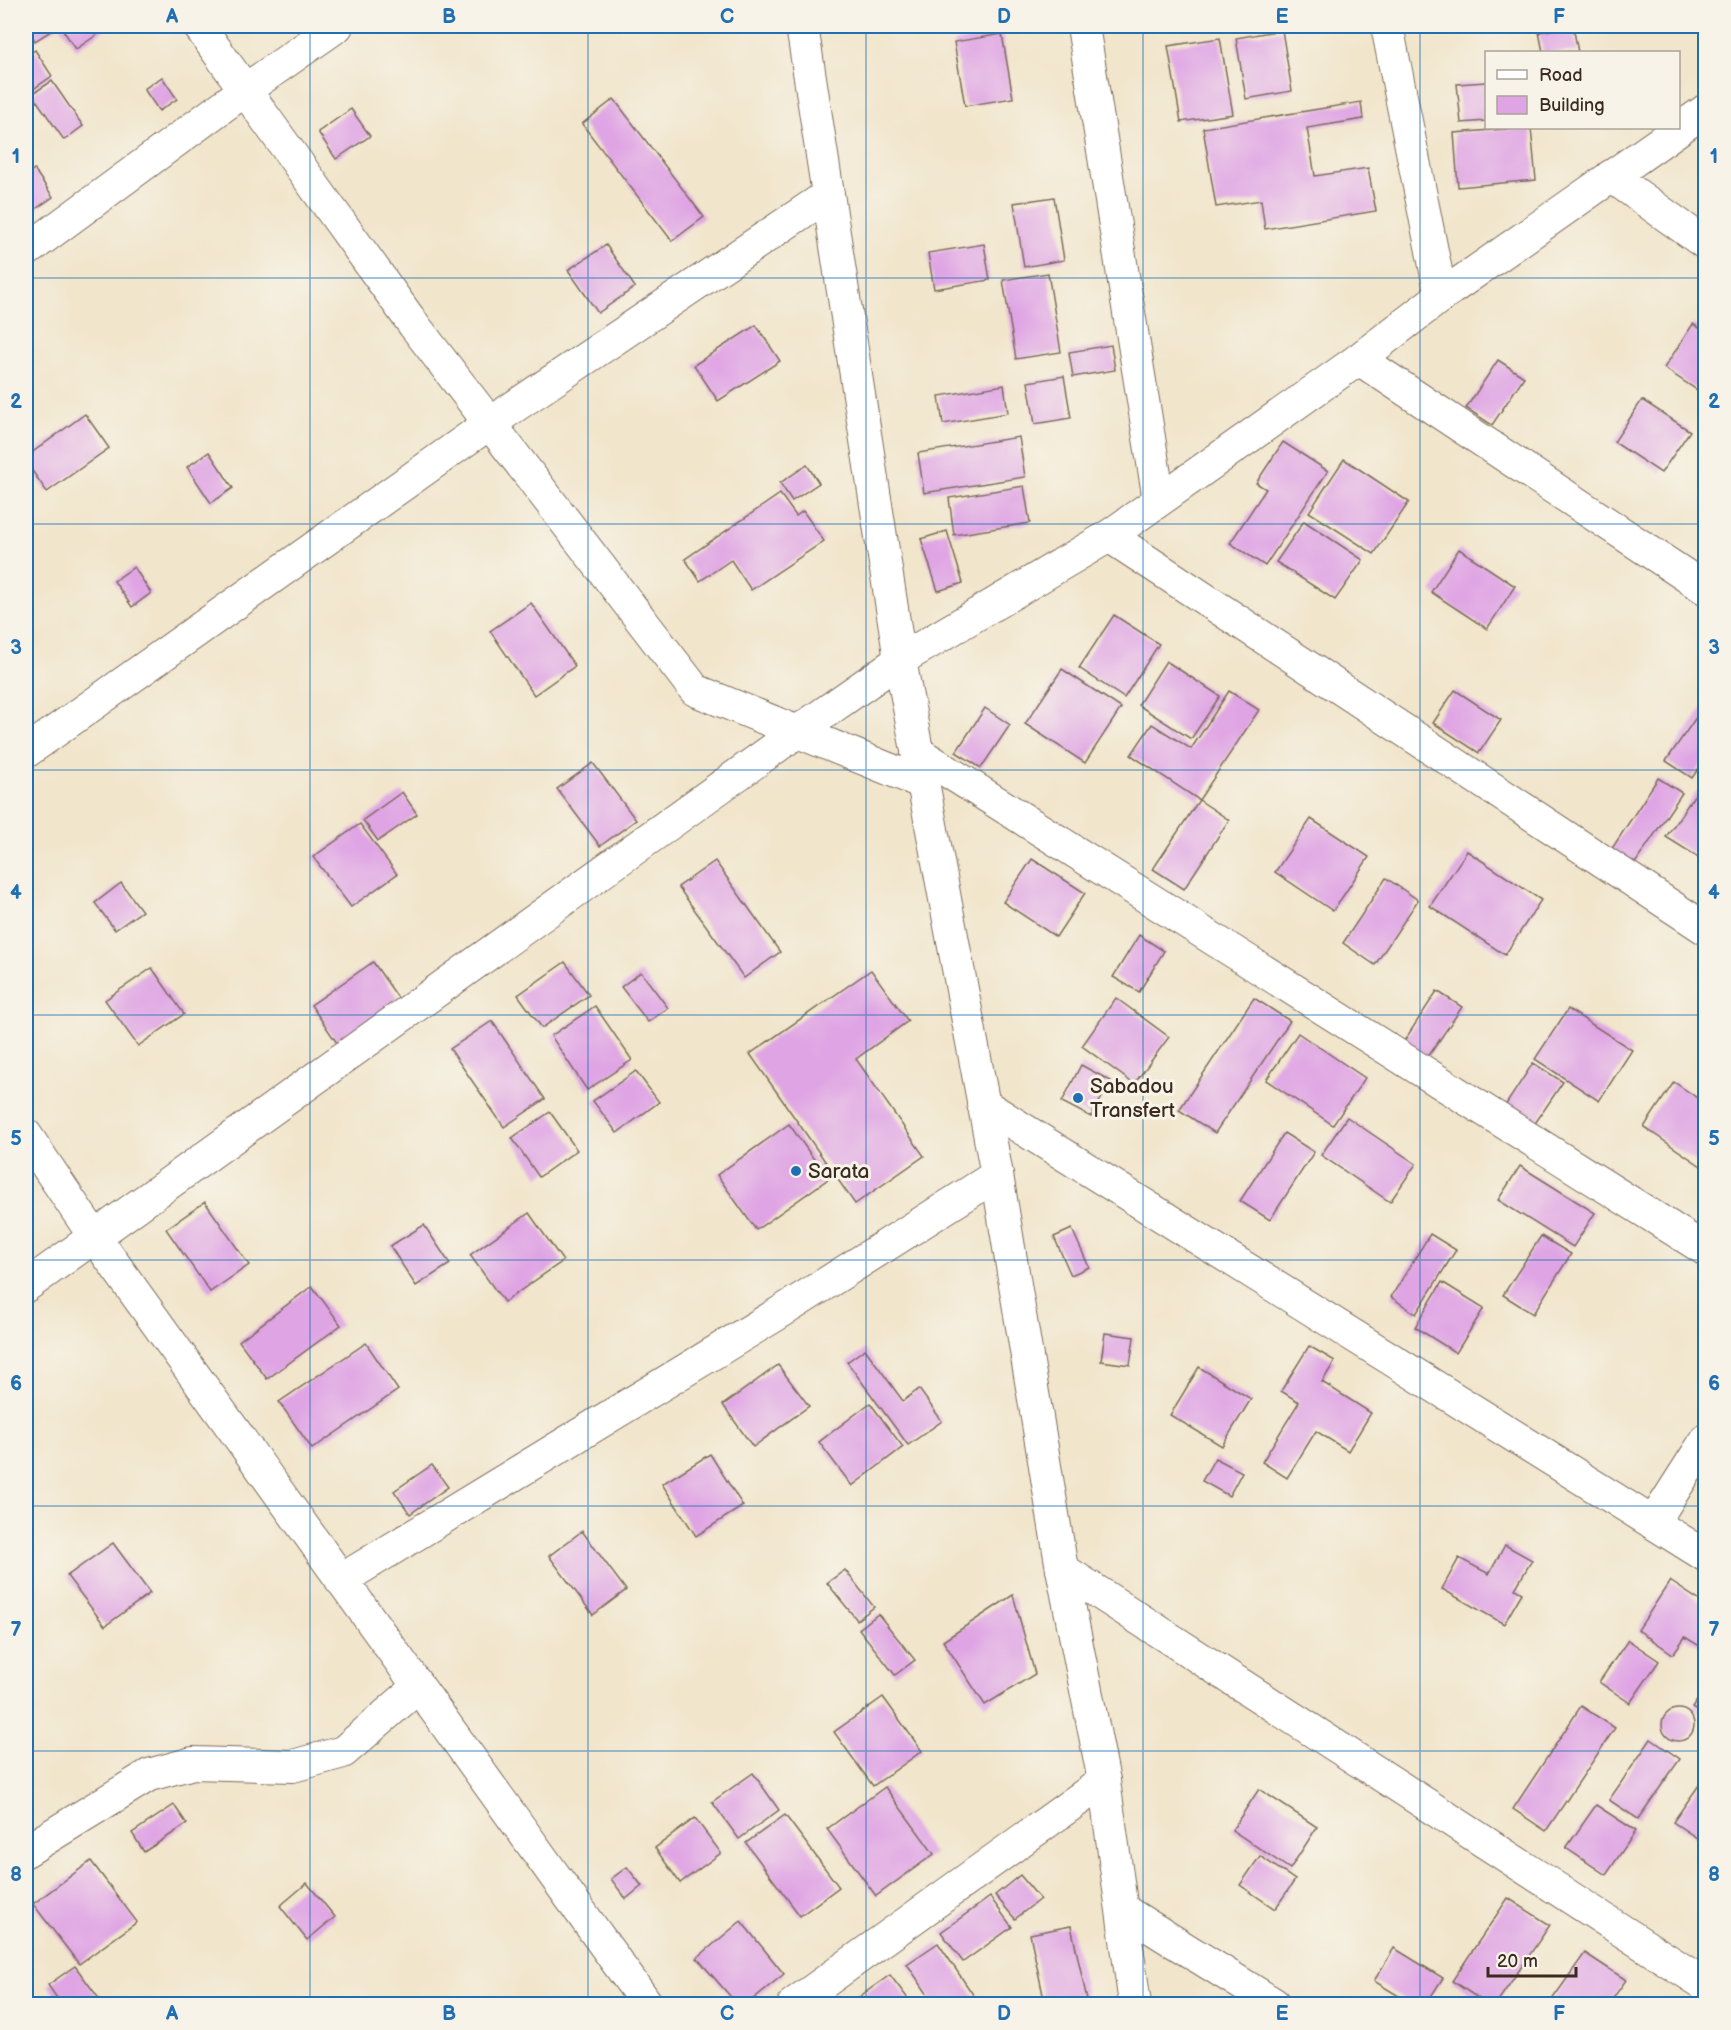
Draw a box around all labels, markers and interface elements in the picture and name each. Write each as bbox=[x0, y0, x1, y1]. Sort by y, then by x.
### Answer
text: A bbox=[165, 5, 179, 29]
text: B bbox=[442, 5, 456, 29]
text: C bbox=[720, 5, 734, 29]
text: D bbox=[997, 5, 1011, 29]
text: E bbox=[1276, 5, 1289, 29]
text: F bbox=[1553, 5, 1565, 29]
legend bbox=[1485, 51, 1680, 129]
text: Road bbox=[1539, 65, 1583, 86]
text: Building bbox=[1539, 95, 1605, 116]
text: 1 bbox=[12, 145, 20, 169]
text: 1 bbox=[1710, 145, 1718, 169]
text: 2 bbox=[10, 390, 22, 414]
text: 2 bbox=[1708, 390, 1720, 414]
text: 3 bbox=[10, 636, 22, 660]
text: 3 bbox=[1708, 636, 1720, 660]
text: 4 bbox=[10, 881, 22, 905]
text: 4 bbox=[1708, 881, 1720, 905]
place label: Sabadou Transfert bbox=[1090, 1074, 1176, 1123]
marker: Sabadou Transfert bbox=[1071, 1091, 1085, 1105]
text: 5 bbox=[10, 1127, 22, 1151]
text: 5 bbox=[1708, 1127, 1720, 1151]
place label: Sarata bbox=[808, 1159, 869, 1184]
marker: Sarata bbox=[789, 1164, 803, 1178]
text: 6 bbox=[10, 1372, 22, 1396]
text: 6 bbox=[1708, 1372, 1720, 1396]
text: 7 bbox=[10, 1618, 22, 1642]
text: 7 bbox=[1708, 1618, 1720, 1642]
text: 8 bbox=[10, 1863, 22, 1887]
text: 8 bbox=[1708, 1863, 1720, 1887]
scale bar bbox=[1488, 1940, 1576, 1978]
text: 20 m bbox=[1497, 1951, 1538, 1972]
text: A bbox=[165, 2002, 179, 2026]
text: B bbox=[442, 2002, 456, 2026]
text: C bbox=[720, 2002, 734, 2026]
text: D bbox=[997, 2002, 1011, 2026]
text: E bbox=[1276, 2002, 1289, 2026]
text: F bbox=[1553, 2002, 1565, 2026]

